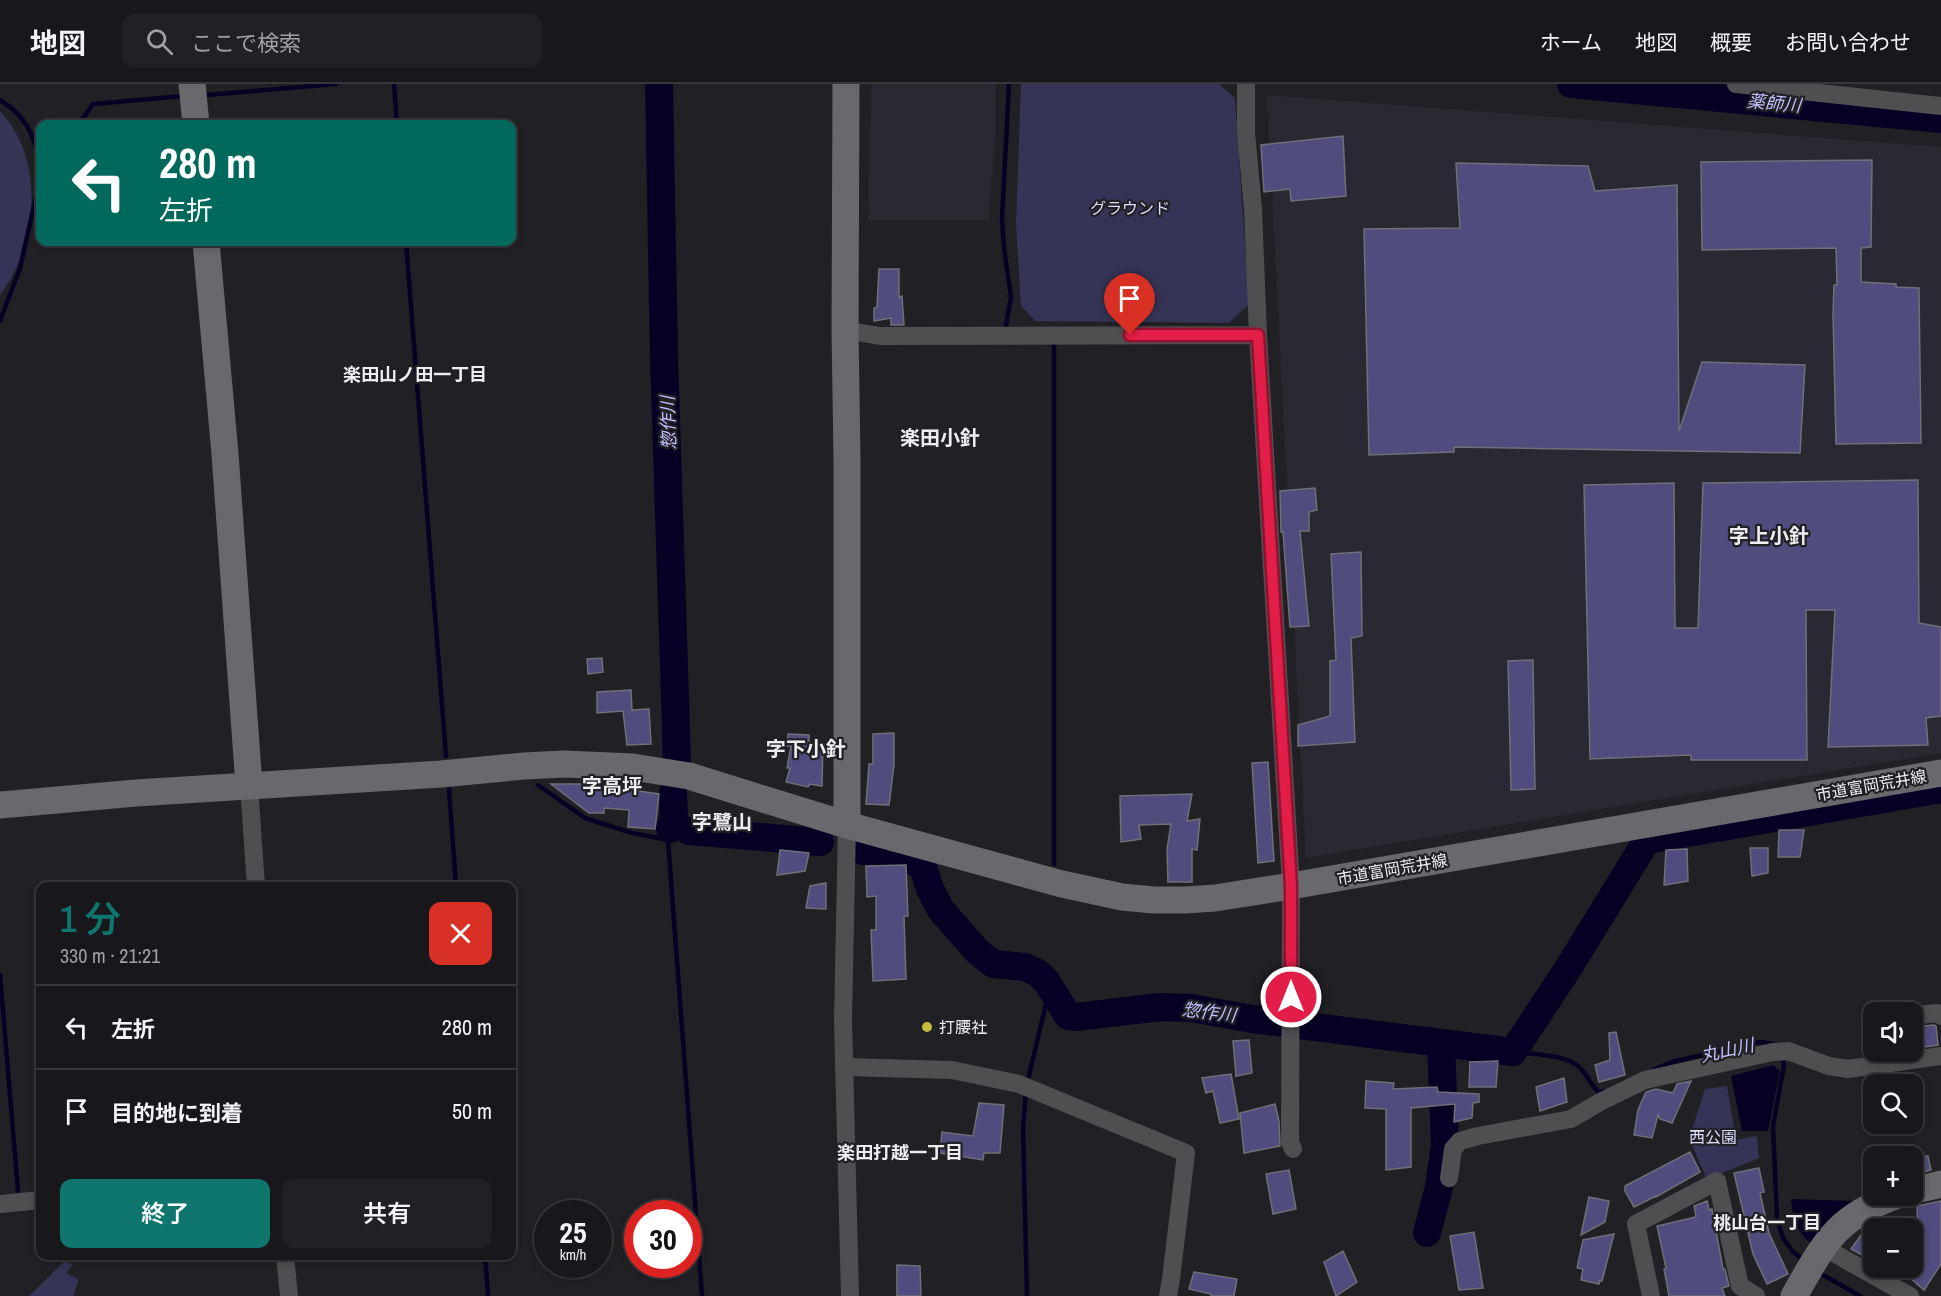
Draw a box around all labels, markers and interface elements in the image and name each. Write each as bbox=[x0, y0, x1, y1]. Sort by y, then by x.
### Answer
search box bbox=[122, 14, 542, 68]
text: 地図 bbox=[30, 24, 86, 62]
icon: search bbox=[143, 25, 176, 58]
text: ここで検索 bbox=[191, 28, 301, 58]
text: ホーム bbox=[1540, 28, 1602, 57]
text: 地図 bbox=[1635, 28, 1677, 57]
text: 概要 bbox=[1710, 28, 1752, 57]
text: お問い合わせ bbox=[1785, 28, 1911, 57]
water label: 薬師川 bbox=[1746, 88, 1804, 118]
text: 280 m bbox=[159, 135, 257, 191]
icon: left bbox=[60, 144, 138, 222]
text: 左折 bbox=[159, 192, 213, 228]
park label: グラウンド bbox=[1090, 197, 1170, 219]
pin bbox=[1104, 273, 1155, 335]
icon: arrive bbox=[1113, 282, 1146, 315]
district label: 楽田山ノ田一丁目 bbox=[343, 362, 487, 387]
water label: 惣作川 bbox=[654, 394, 681, 450]
district label: 楽田小針 bbox=[900, 424, 980, 451]
district label: 字上小針 bbox=[1729, 522, 1809, 549]
district label: 字下小針 bbox=[766, 735, 846, 762]
street label: 市道富岡荒井線 bbox=[1814, 764, 1928, 806]
district label: 字高坪 bbox=[582, 772, 642, 799]
district label: 字鷺山 bbox=[692, 808, 752, 835]
street label: 市道富岡荒井線 bbox=[1335, 848, 1449, 890]
text: 1 分 bbox=[60, 895, 121, 943]
button: close bbox=[429, 902, 492, 965]
text: 330 m · 21:21 bbox=[60, 942, 160, 969]
position arrow bbox=[1259, 965, 1323, 1029]
water label: 惣作川 bbox=[1181, 996, 1239, 1028]
map controls bbox=[1863, 1002, 1923, 1278]
button: sound bbox=[1863, 1002, 1923, 1062]
icon: left bbox=[60, 1011, 93, 1044]
text: 280 m bbox=[442, 1012, 492, 1042]
text: 左折 bbox=[111, 1014, 155, 1044]
place label: 打腰社 bbox=[939, 1016, 987, 1038]
marker: 打腰社 bbox=[920, 1020, 934, 1034]
water label: 丸山川 bbox=[1698, 1032, 1758, 1068]
button: search bbox=[1863, 1074, 1923, 1134]
icon: arrive bbox=[60, 1095, 93, 1128]
text: 50 m bbox=[452, 1096, 492, 1126]
text: 目的地に到着 bbox=[111, 1098, 243, 1128]
park label: 西公園 bbox=[1689, 1126, 1737, 1148]
district label: 楽田打越一丁目 bbox=[837, 1140, 963, 1165]
button: + bbox=[1863, 1146, 1923, 1206]
button: 終了 bbox=[60, 1179, 270, 1248]
button: 共有 bbox=[282, 1179, 492, 1248]
speed limit sign: 30 bbox=[624, 1200, 702, 1278]
district label: 桃山台一丁目 bbox=[1713, 1210, 1821, 1235]
text: 25 bbox=[559, 1212, 587, 1252]
button: − bbox=[1863, 1218, 1923, 1278]
text: km/h bbox=[560, 1244, 586, 1265]

